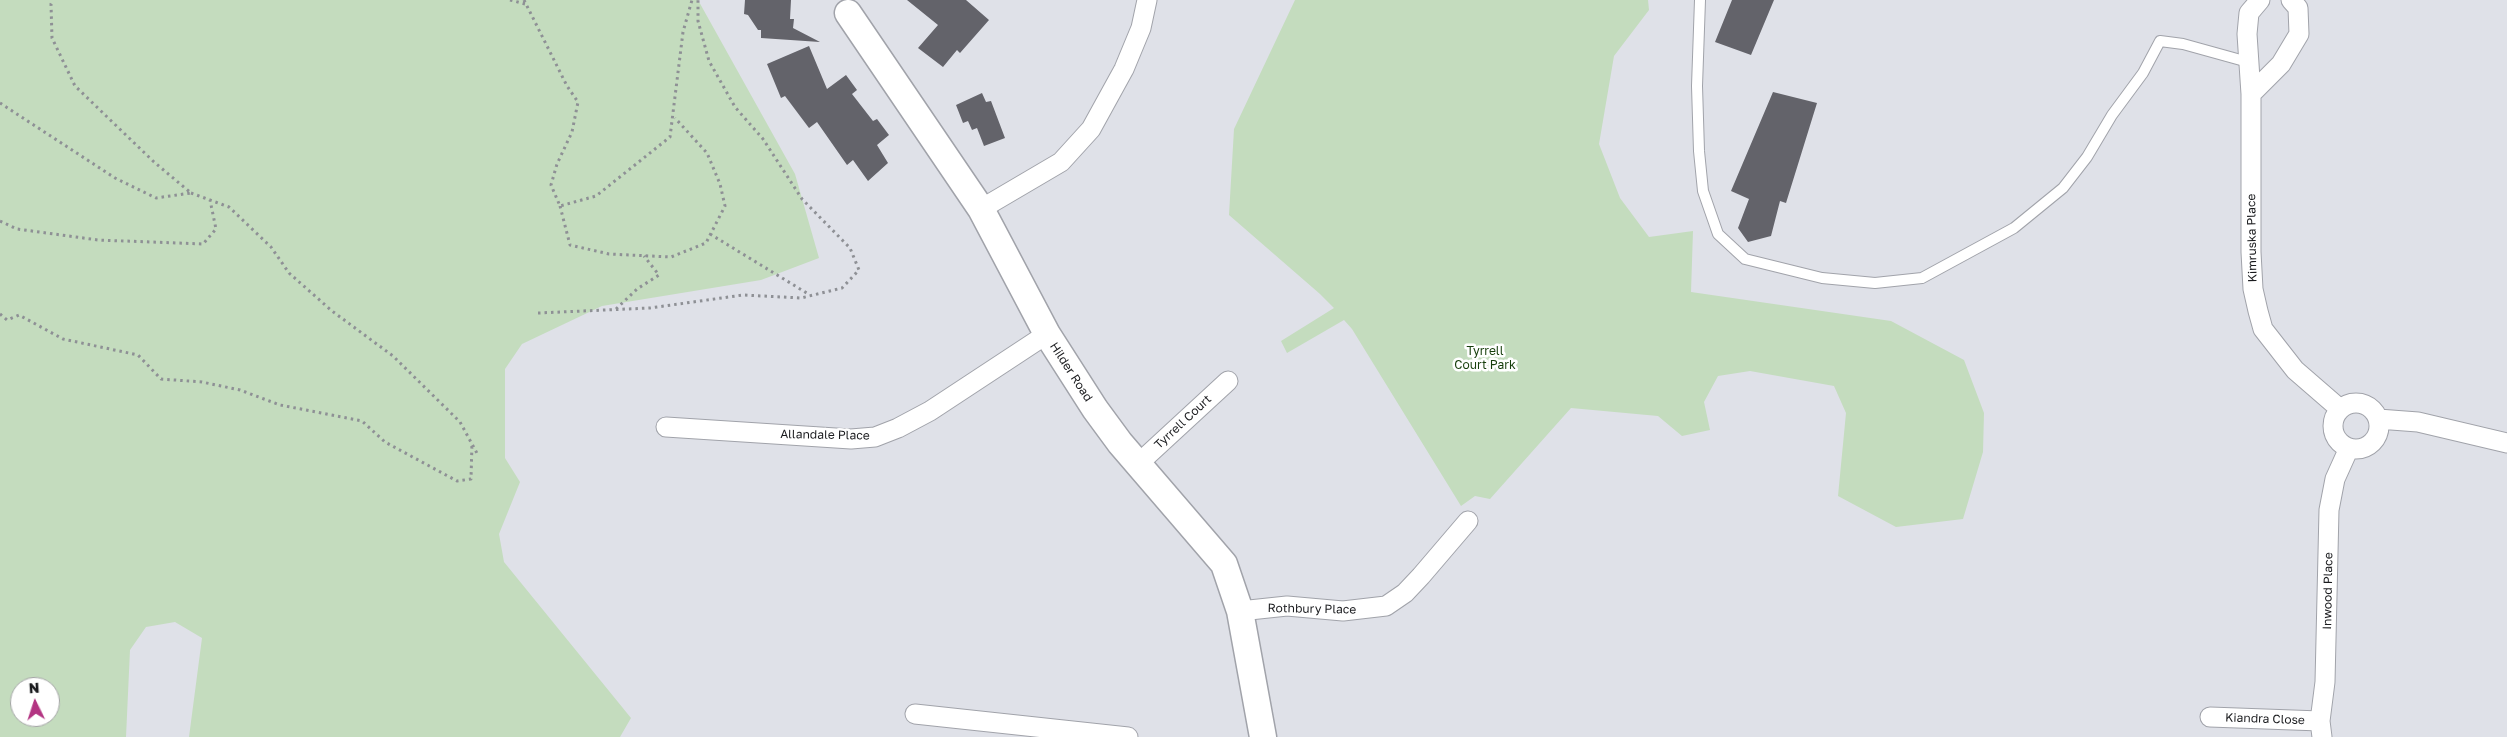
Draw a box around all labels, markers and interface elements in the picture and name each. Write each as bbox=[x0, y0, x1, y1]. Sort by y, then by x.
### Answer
street label: Kimruska Place bbox=[2244, 193, 2260, 283]
street label: Hilder Road bbox=[1047, 340, 1095, 404]
park label: Tyrrell Court Park bbox=[1454, 344, 1516, 372]
street label: Tyrrell Court bbox=[1152, 392, 1214, 452]
street label: Allandale Place bbox=[780, 427, 870, 443]
street label: Inwood Place bbox=[2320, 552, 2336, 630]
street label: Rothbury Place bbox=[1267, 601, 1357, 617]
north arrow bbox=[10, 677, 60, 727]
text: N bbox=[28, 679, 40, 696]
street label: Kiandra Close bbox=[2225, 710, 2305, 728]

